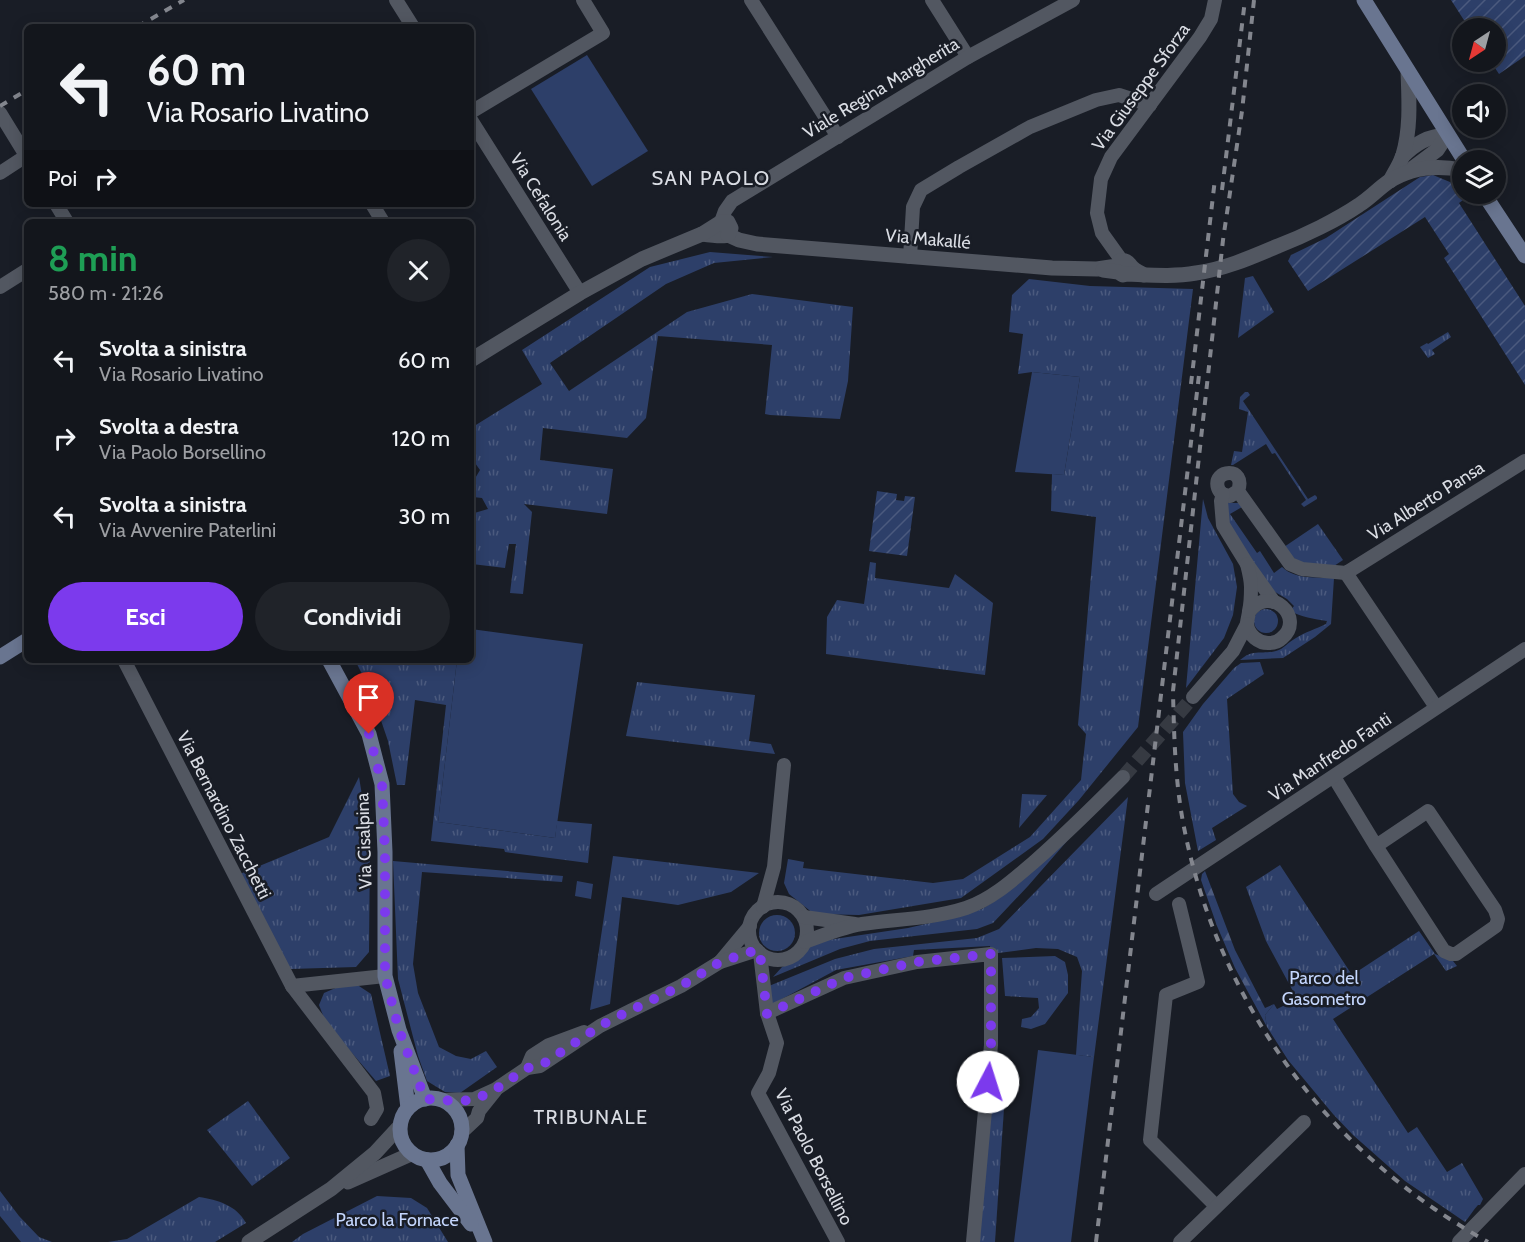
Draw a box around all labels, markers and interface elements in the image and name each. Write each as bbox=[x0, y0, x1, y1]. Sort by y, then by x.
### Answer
north arrow bbox=[1452, 18, 1506, 72]
map controls bbox=[1452, 18, 1506, 204]
street label: Via Giuseppe Sforza bbox=[1087, 19, 1195, 155]
street label: Viale Regina Margherita bbox=[799, 33, 963, 143]
text: 60 m bbox=[147, 44, 246, 96]
icon: left bbox=[48, 48, 126, 126]
button: sound bbox=[1452, 84, 1506, 138]
text: Via Rosario Livatino bbox=[147, 96, 369, 129]
street label: Via Cefalonia bbox=[505, 149, 577, 245]
button: layers bbox=[1452, 150, 1506, 204]
icon: right bbox=[89, 162, 122, 195]
text: Poi bbox=[48, 165, 77, 192]
district label: SAN PAOLO bbox=[651, 166, 771, 190]
street label: Via Makallé bbox=[884, 224, 972, 254]
text: 8 min bbox=[48, 236, 138, 280]
button: close bbox=[387, 239, 450, 302]
text: 580 m · 21:26 bbox=[48, 281, 164, 305]
text: Svolta a sinistra bbox=[99, 335, 247, 362]
icon: left bbox=[48, 344, 81, 377]
text: 60 m bbox=[398, 347, 450, 374]
text: Via Rosario Livatino bbox=[99, 362, 264, 386]
text: Svolta a destra bbox=[99, 413, 239, 440]
icon: right bbox=[48, 422, 81, 455]
text: 120 m bbox=[392, 425, 450, 452]
text: Via Paolo Borsellino bbox=[99, 440, 266, 464]
street label: Via Alberto Pansa bbox=[1364, 456, 1489, 546]
text: Svolta a sinistra bbox=[99, 491, 247, 518]
icon: left bbox=[48, 500, 81, 533]
text: 30 m bbox=[398, 503, 450, 530]
text: Via Avvenire Paterlini bbox=[99, 518, 276, 542]
button: Esci bbox=[48, 582, 243, 651]
button: Condividi bbox=[255, 582, 450, 651]
pin bbox=[343, 672, 394, 734]
icon: arrive bbox=[352, 681, 385, 714]
street label: Via Manfredo Fanti bbox=[1265, 708, 1395, 806]
street label: Via Bernardino Zacchetti bbox=[172, 727, 276, 903]
street label: Via Cisalpina bbox=[351, 792, 377, 890]
park label: Parco del Gasometro bbox=[1282, 967, 1366, 1010]
position arrow bbox=[956, 1050, 1020, 1114]
street label: Via Paolo Borsellino bbox=[770, 1085, 858, 1229]
district label: TRIBUNALE bbox=[533, 1105, 649, 1129]
park label: Parco la Fornace bbox=[335, 1209, 459, 1231]

